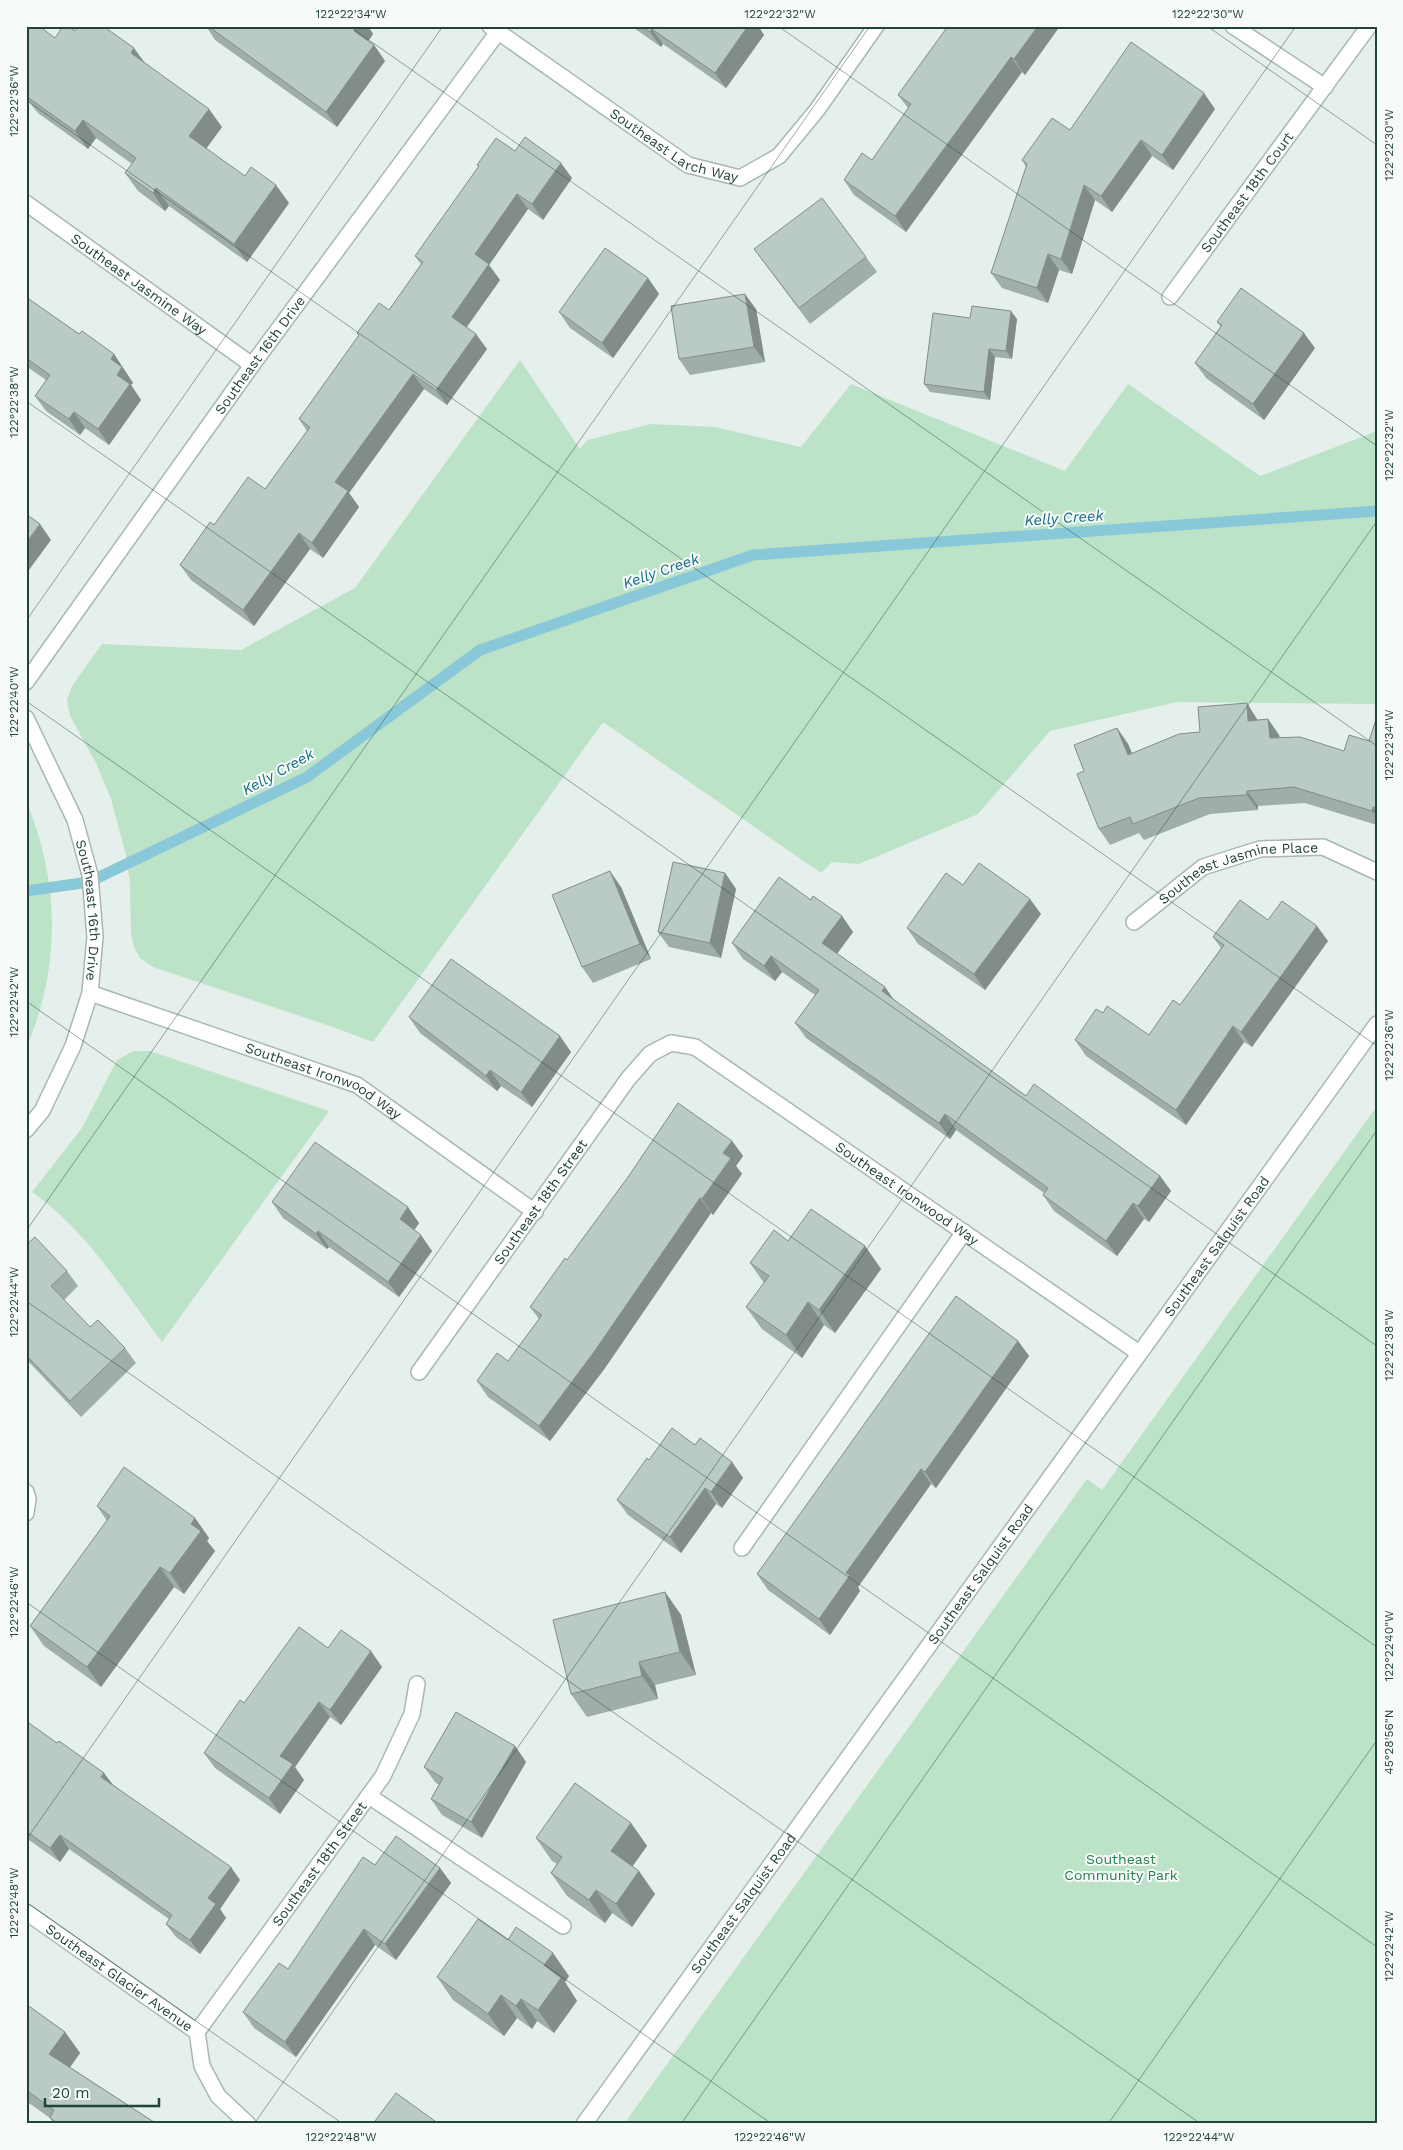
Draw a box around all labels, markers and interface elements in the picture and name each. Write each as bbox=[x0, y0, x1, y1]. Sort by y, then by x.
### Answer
text: 122°22'34"W bbox=[315, 7, 387, 21]
text: 122°22'32"W bbox=[744, 7, 816, 21]
text: 122°22'30"W bbox=[1172, 7, 1244, 21]
text: 122°22'36"W bbox=[7, 65, 21, 137]
street label: Southeast Larch Way bbox=[607, 105, 741, 185]
text: 122°22'30"W bbox=[1382, 109, 1396, 181]
street label: Southeast 18th Court bbox=[1197, 129, 1297, 256]
street label: Southeast Jasmine Way bbox=[68, 230, 211, 338]
street label: Southeast 16th Drive bbox=[211, 293, 308, 417]
text: 122°22'38"W bbox=[7, 366, 21, 438]
text: 122°22'32"W bbox=[1382, 409, 1396, 481]
water label: Kelly Creek bbox=[1024, 506, 1105, 530]
water label: Kelly Creek bbox=[621, 549, 702, 592]
text: 122°22'40"W bbox=[7, 666, 21, 738]
text: 122°22'34"W bbox=[1382, 709, 1396, 781]
water label: Kelly Creek bbox=[239, 744, 318, 799]
street label: Southeast 16th Drive bbox=[73, 838, 103, 981]
street label: Southeast Jasmine Place bbox=[1155, 839, 1319, 907]
text: 122°22'42"W bbox=[7, 966, 21, 1037]
text: 122°22'36"W bbox=[1382, 1009, 1396, 1081]
street label: Southeast Ironwood Way bbox=[243, 1039, 405, 1123]
street label: Southeast 18th Street bbox=[490, 1136, 590, 1268]
street label: Southeast Ironwood Way bbox=[833, 1138, 983, 1249]
street label: Southeast Salquist Road bbox=[1161, 1173, 1273, 1320]
text: 122°22'44"W bbox=[7, 1266, 21, 1337]
text: 122°22'38"W bbox=[1382, 1309, 1396, 1381]
street label: Southeast Salquist Road bbox=[925, 1501, 1036, 1647]
text: 122°22'46"W bbox=[7, 1566, 21, 1637]
text: 122°22'40"W bbox=[1382, 1610, 1396, 1682]
text: 45°28'56"N bbox=[1382, 1710, 1396, 1774]
street label: Southeast 18th Street bbox=[269, 1798, 370, 1929]
street label: Southeast Salquist Road bbox=[687, 1830, 799, 1977]
park label: Southeast Community Park bbox=[1064, 1851, 1178, 1883]
text: 122°22'48"W bbox=[7, 1867, 21, 1939]
text: 122°22'42"W bbox=[1382, 1910, 1396, 1981]
street label: Southeast Glacier Avenue bbox=[43, 1920, 196, 2035]
scale bar bbox=[45, 2075, 159, 2107]
text: 20 m bbox=[52, 2084, 90, 2102]
text: 122°22'48"W bbox=[306, 2130, 377, 2144]
text: 122°22'46"W bbox=[735, 2130, 806, 2144]
text: 122°22'44"W bbox=[1164, 2130, 1235, 2144]

